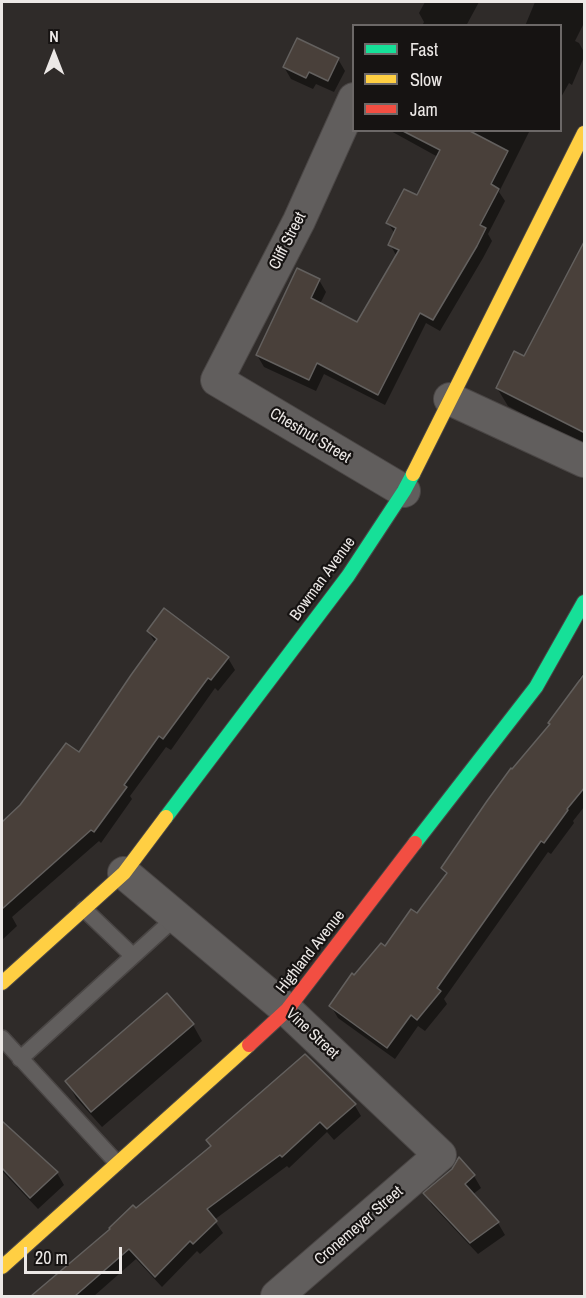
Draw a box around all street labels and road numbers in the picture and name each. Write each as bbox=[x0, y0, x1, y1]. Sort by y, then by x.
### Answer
street label: Cliff Street bbox=[265, 209, 311, 273]
street label: Chestnut Street bbox=[266, 404, 354, 468]
street label: Bowman Avenue bbox=[286, 533, 360, 625]
street label: Highland Avenue bbox=[273, 907, 349, 997]
street label: Vine Street bbox=[282, 1005, 342, 1063]
street label: Cronemeyer Street bbox=[311, 1182, 407, 1270]

